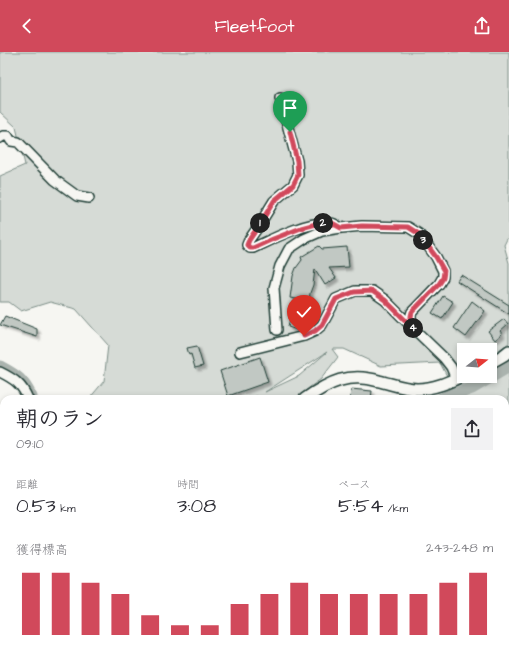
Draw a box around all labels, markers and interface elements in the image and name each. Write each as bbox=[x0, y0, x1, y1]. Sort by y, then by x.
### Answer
text: Fleetfoot bbox=[214, 14, 295, 39]
icon: back bbox=[16, 15, 38, 37]
icon: share bbox=[471, 15, 493, 37]
pin bbox=[273, 91, 307, 132]
icon: arrive bbox=[279, 97, 301, 119]
pin: 1 bbox=[250, 213, 270, 233]
pin: 2 bbox=[313, 213, 333, 233]
text: 1 bbox=[259, 215, 261, 230]
text: 2 bbox=[320, 215, 326, 230]
pin: 3 bbox=[413, 230, 433, 250]
text: 3 bbox=[420, 232, 426, 247]
pin bbox=[287, 295, 321, 336]
icon: check bbox=[293, 301, 315, 323]
pin: 4 bbox=[403, 318, 423, 338]
text: 4 bbox=[409, 320, 417, 335]
north arrow bbox=[457, 343, 497, 383]
map controls bbox=[457, 343, 497, 383]
text: 朝のラン bbox=[16, 404, 104, 435]
button: share bbox=[451, 408, 493, 450]
text: 09:10 bbox=[16, 435, 44, 453]
text: 距離 bbox=[16, 477, 38, 492]
text: 時間 bbox=[177, 477, 199, 492]
text: ペース bbox=[338, 477, 370, 492]
text: 0.53 bbox=[16, 492, 56, 520]
text: 3:08 bbox=[177, 492, 216, 520]
text: 5:54 bbox=[338, 492, 383, 520]
text: km bbox=[56, 501, 76, 516]
text: /km bbox=[383, 501, 408, 516]
text: 243–248 m bbox=[426, 539, 493, 557]
text: 獲得標高 bbox=[16, 541, 68, 559]

